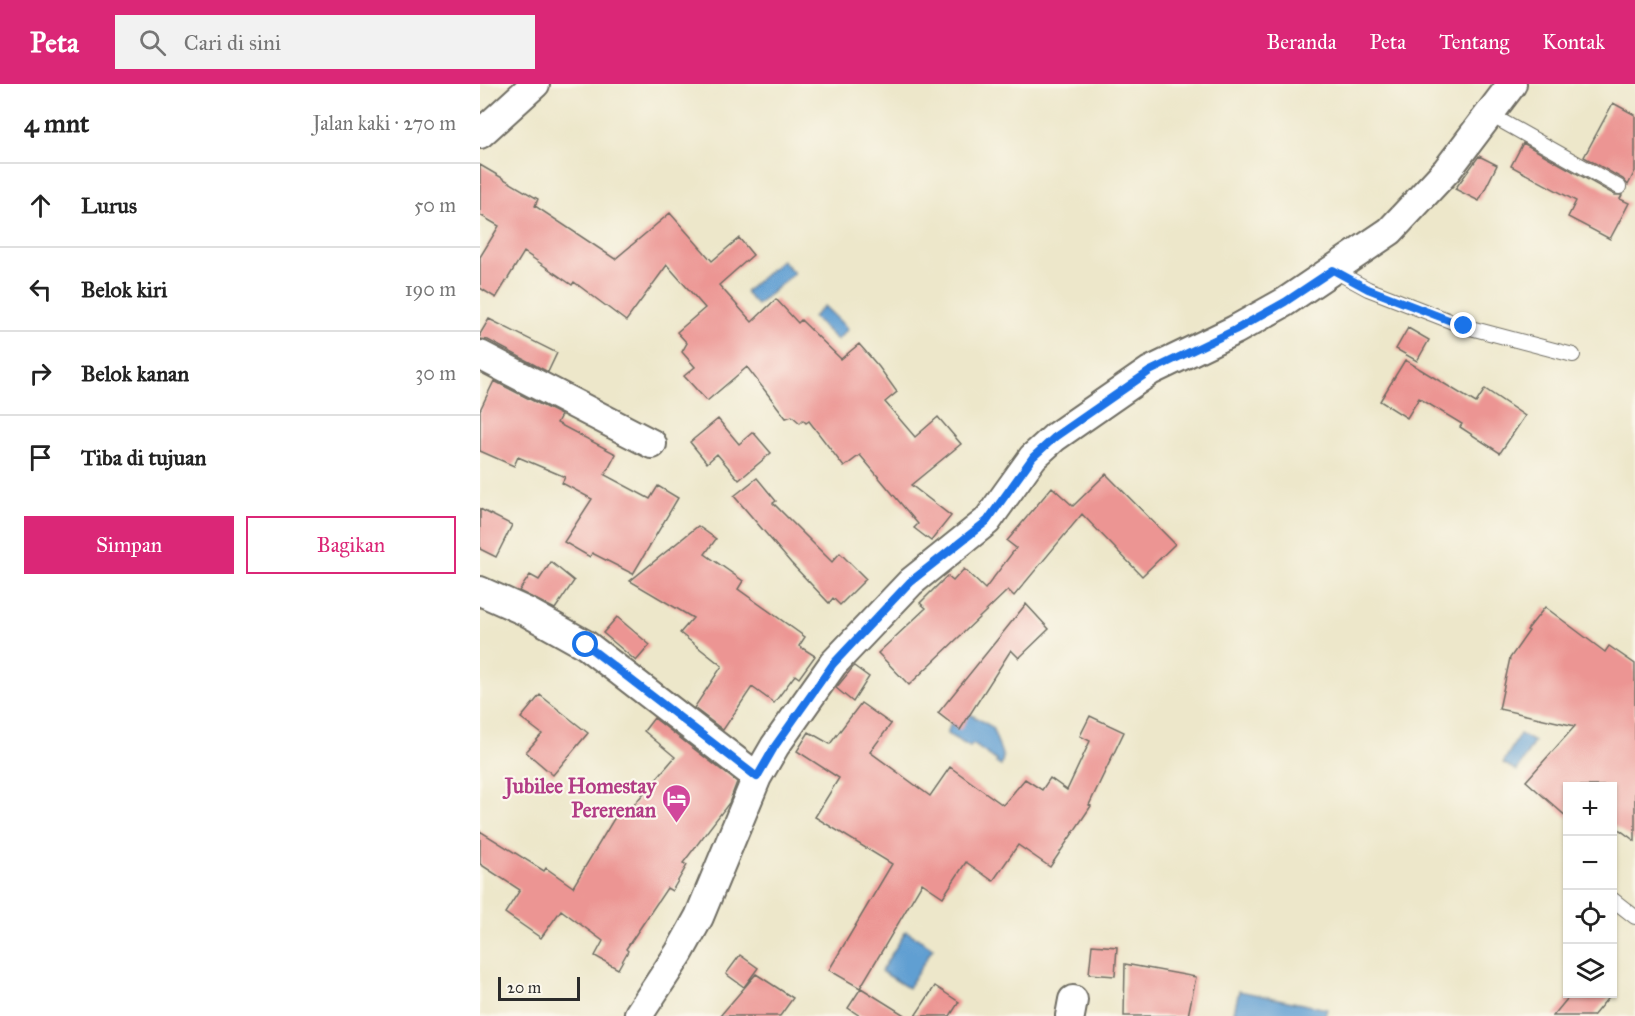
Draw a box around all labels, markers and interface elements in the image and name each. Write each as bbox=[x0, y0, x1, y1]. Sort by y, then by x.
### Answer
search box bbox=[115, 15, 535, 69]
text: Peta bbox=[30, 25, 79, 60]
icon: search bbox=[136, 26, 169, 59]
text: Cari di sini bbox=[184, 29, 281, 56]
text: Beranda bbox=[1266, 29, 1337, 55]
text: Peta bbox=[1370, 29, 1406, 55]
text: Tentang bbox=[1439, 29, 1509, 55]
text: Kontak bbox=[1542, 29, 1605, 55]
text: 4 mnt bbox=[24, 107, 89, 139]
text: Jalan kaki · 270 m bbox=[313, 111, 456, 135]
icon: ahead bbox=[24, 189, 57, 222]
text: Lurus bbox=[81, 192, 137, 219]
text: 50 m bbox=[414, 193, 456, 217]
icon: left bbox=[24, 273, 57, 306]
text: Belok kiri bbox=[81, 276, 167, 303]
text: 190 m bbox=[405, 277, 456, 301]
route end bbox=[1450, 312, 1476, 338]
icon: right bbox=[24, 357, 57, 390]
text: Belok kanan bbox=[81, 360, 189, 387]
text: 30 m bbox=[415, 361, 456, 385]
icon: arrive bbox=[24, 441, 57, 474]
text: Tiba di tujuan bbox=[81, 444, 206, 471]
button: Simpan bbox=[24, 516, 234, 574]
button: Bagikan bbox=[246, 516, 456, 574]
route start bbox=[572, 631, 598, 657]
place label: Jubilee Homestay Pererenan bbox=[502, 773, 657, 823]
hotel icon: Jubilee Homestay Pererenan bbox=[661, 782, 693, 824]
map controls bbox=[1563, 782, 1617, 998]
button: + bbox=[1563, 782, 1617, 836]
button: − bbox=[1563, 836, 1617, 890]
button: locate bbox=[1563, 890, 1617, 944]
button: layers bbox=[1563, 944, 1617, 998]
scale bar bbox=[498, 974, 580, 1002]
text: 20 m bbox=[507, 978, 541, 997]

